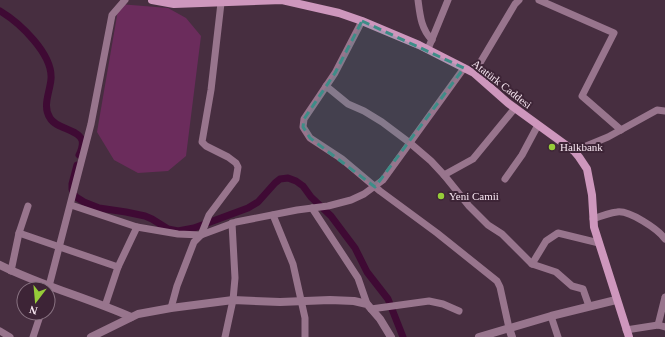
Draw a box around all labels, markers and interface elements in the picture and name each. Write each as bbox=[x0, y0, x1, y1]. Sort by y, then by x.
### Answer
street label: Atatürk Caddesi bbox=[470, 57, 534, 111]
place label: Halkbank bbox=[560, 141, 603, 153]
marker: Halkbank bbox=[547, 142, 557, 152]
place label: Yeni Camii bbox=[449, 190, 499, 202]
marker: Yeni Camii bbox=[436, 191, 446, 201]
north arrow bbox=[16, 281, 56, 321]
text: N bbox=[28, 304, 39, 317]

